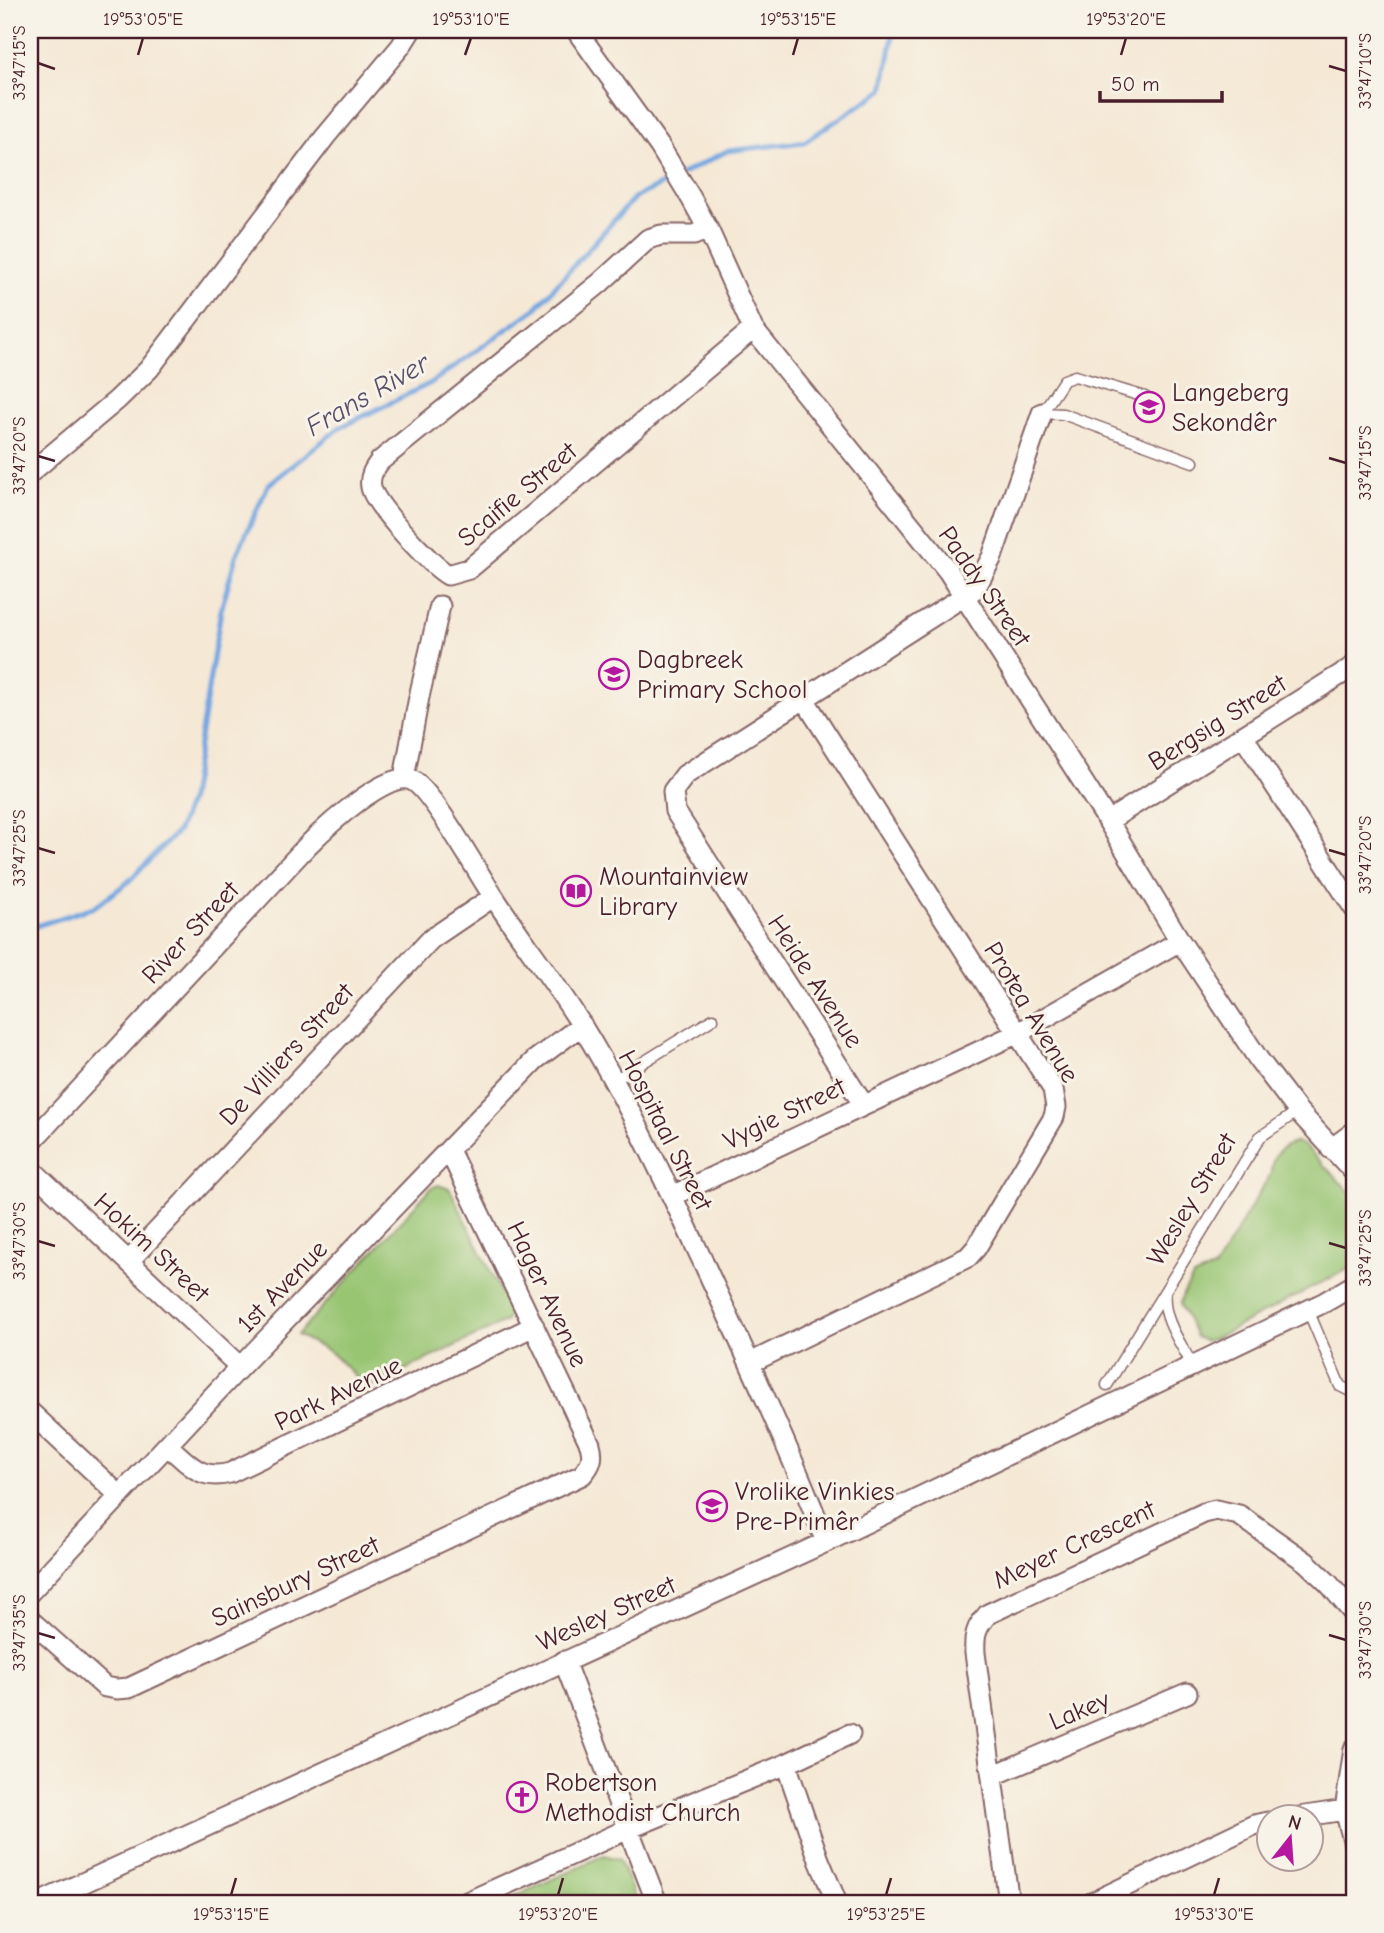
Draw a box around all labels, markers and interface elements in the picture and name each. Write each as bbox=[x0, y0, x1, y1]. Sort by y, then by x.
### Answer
text: 19°53'05"E bbox=[103, 9, 183, 30]
text: 19°53'10"E bbox=[432, 9, 510, 30]
text: 19°53'15"E bbox=[760, 9, 836, 30]
text: 19°53'20"E bbox=[1086, 9, 1166, 30]
text: 33°47'15"S bbox=[9, 25, 30, 101]
text: 33°47'10"S bbox=[1355, 33, 1376, 109]
scale bar bbox=[1100, 60, 1223, 104]
text: 50 m bbox=[1111, 72, 1160, 96]
water label: Frans River bbox=[300, 346, 437, 443]
place label: Langeberg Sekondêr bbox=[1172, 378, 1289, 438]
school or university icon: Langeberg Sekondêr bbox=[1132, 390, 1166, 424]
text: 33°47'20"S bbox=[9, 417, 30, 495]
text: 33°47'15"S bbox=[1355, 425, 1376, 501]
street label: Scaifie Street bbox=[452, 435, 584, 553]
street label: Paddy Street bbox=[932, 521, 1037, 654]
place label: Dagbreek Primary School bbox=[637, 645, 807, 705]
school or university icon: Dagbreek Primary School bbox=[597, 657, 631, 691]
street label: Bergsig Street bbox=[1143, 668, 1293, 777]
text: 33°47'25"S bbox=[9, 809, 30, 887]
text: 33°47'20"S bbox=[1355, 816, 1376, 894]
place label: Mountainview Library bbox=[599, 862, 748, 922]
street label: River Street bbox=[136, 874, 247, 990]
library icon: Mountainview Library bbox=[559, 874, 593, 908]
street label: Heide Avenue bbox=[761, 909, 869, 1054]
street label: Protea Avenue bbox=[977, 937, 1085, 1088]
street label: De Villiers Street bbox=[213, 976, 361, 1132]
street label: Hospitaal Street bbox=[612, 1045, 719, 1217]
street label: Vygie Street bbox=[719, 1071, 852, 1156]
street label: Wesley Street bbox=[1141, 1127, 1244, 1271]
street label: Hokim Street bbox=[88, 1187, 216, 1310]
text: 33°47'30"S bbox=[9, 1202, 30, 1280]
text: 33°47'25"S bbox=[1355, 1209, 1376, 1287]
street label: Hager Avenue bbox=[500, 1217, 594, 1372]
street label: 1st Avenue bbox=[231, 1234, 334, 1339]
street label: Park Avenue bbox=[270, 1350, 407, 1438]
place label: Vrolike Vinkies Pre-Primêr bbox=[735, 1477, 894, 1537]
school or university icon: Vrolike Vinkies Pre-Primêr bbox=[695, 1489, 729, 1523]
street label: Meyer Crescent bbox=[989, 1494, 1161, 1595]
street label: Sainsbury Street bbox=[207, 1529, 386, 1634]
street label: Wesley Street bbox=[532, 1569, 682, 1658]
text: 33°47'35"S bbox=[9, 1594, 30, 1672]
text: 33°47'30"S bbox=[1355, 1601, 1376, 1679]
street label: Lakey bbox=[1045, 1685, 1114, 1737]
place label: Robertson Methodist Church bbox=[545, 1768, 741, 1828]
church icon: Robertson Methodist Church bbox=[505, 1780, 539, 1814]
north arrow bbox=[1254, 1804, 1324, 1874]
text: N bbox=[1286, 1810, 1304, 1835]
text: 19°53'15"E bbox=[193, 1904, 269, 1925]
text: 19°53'20"E bbox=[518, 1904, 598, 1925]
text: 19°53'25"E bbox=[847, 1904, 925, 1925]
text: 19°53'30"E bbox=[1174, 1904, 1254, 1925]

